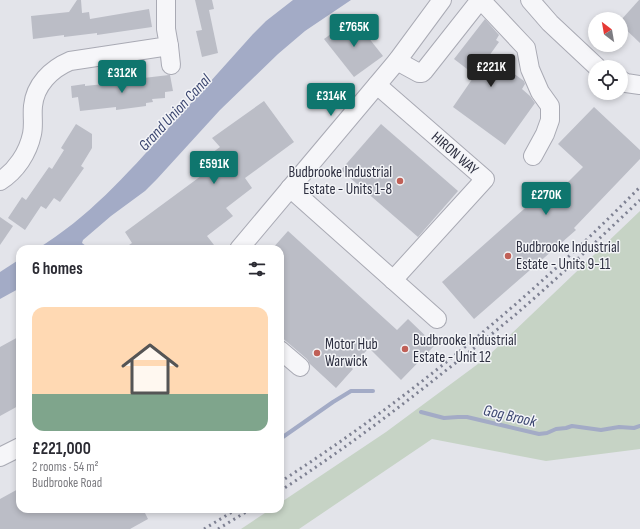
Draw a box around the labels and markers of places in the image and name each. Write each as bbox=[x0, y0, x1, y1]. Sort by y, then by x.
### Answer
pin: £765K bbox=[326, 14, 382, 48]
pin: £221K bbox=[463, 54, 519, 88]
pin: £312K bbox=[94, 60, 150, 94]
pin: £314K bbox=[303, 83, 359, 117]
pin: £591K bbox=[186, 151, 242, 185]
place label: Budbrooke Industrial Estate - Units 1-8 bbox=[289, 163, 392, 199]
marker: Budbrooke Industrial Estate - Units 1-8 bbox=[395, 176, 405, 186]
pin: £270K bbox=[518, 182, 574, 216]
place label: Budbrooke Industrial Estate - Units 9-11 bbox=[516, 238, 619, 274]
marker: Budbrooke Industrial Estate - Units 9-11 bbox=[503, 251, 513, 261]
place label: Budbrooke Industrial Estate - Unit 12 bbox=[413, 331, 516, 367]
place label: Motor Hub Warwick bbox=[325, 335, 378, 371]
marker: Budbrooke Industrial Estate - Unit 12 bbox=[400, 344, 410, 354]
marker: Motor Hub Warwick bbox=[312, 348, 322, 358]

